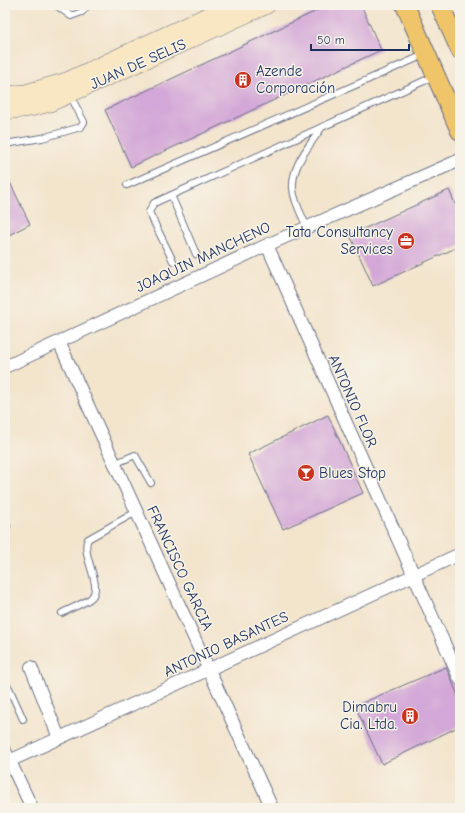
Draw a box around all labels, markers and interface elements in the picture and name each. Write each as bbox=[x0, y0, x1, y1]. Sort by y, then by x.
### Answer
scale bar bbox=[311, 26, 409, 52]
text: 50 m bbox=[317, 33, 345, 47]
street label: JUAN DE SELIS bbox=[87, 35, 189, 93]
place label: Azende Corporación bbox=[256, 62, 335, 97]
building icon: Azende Corporación bbox=[233, 70, 253, 90]
street label: JOAQUIN MANCHENO bbox=[133, 218, 273, 296]
place label: Tata Consultancy Services bbox=[286, 223, 393, 258]
office icon: Tata Consultancy Services bbox=[396, 231, 416, 251]
street label: ANTONIO FLOR bbox=[325, 352, 381, 450]
bar icon: Blues Stop bbox=[296, 463, 316, 483]
place label: Blues Stop bbox=[319, 464, 386, 482]
street label: FRANCISCO GARCIA bbox=[143, 503, 217, 634]
street label: ANTONIO BASANTES bbox=[161, 607, 291, 681]
place label: Dimabru Cia. Ltda. bbox=[340, 698, 397, 733]
building icon: Dimabru Cia. Ltda. bbox=[400, 706, 420, 726]

